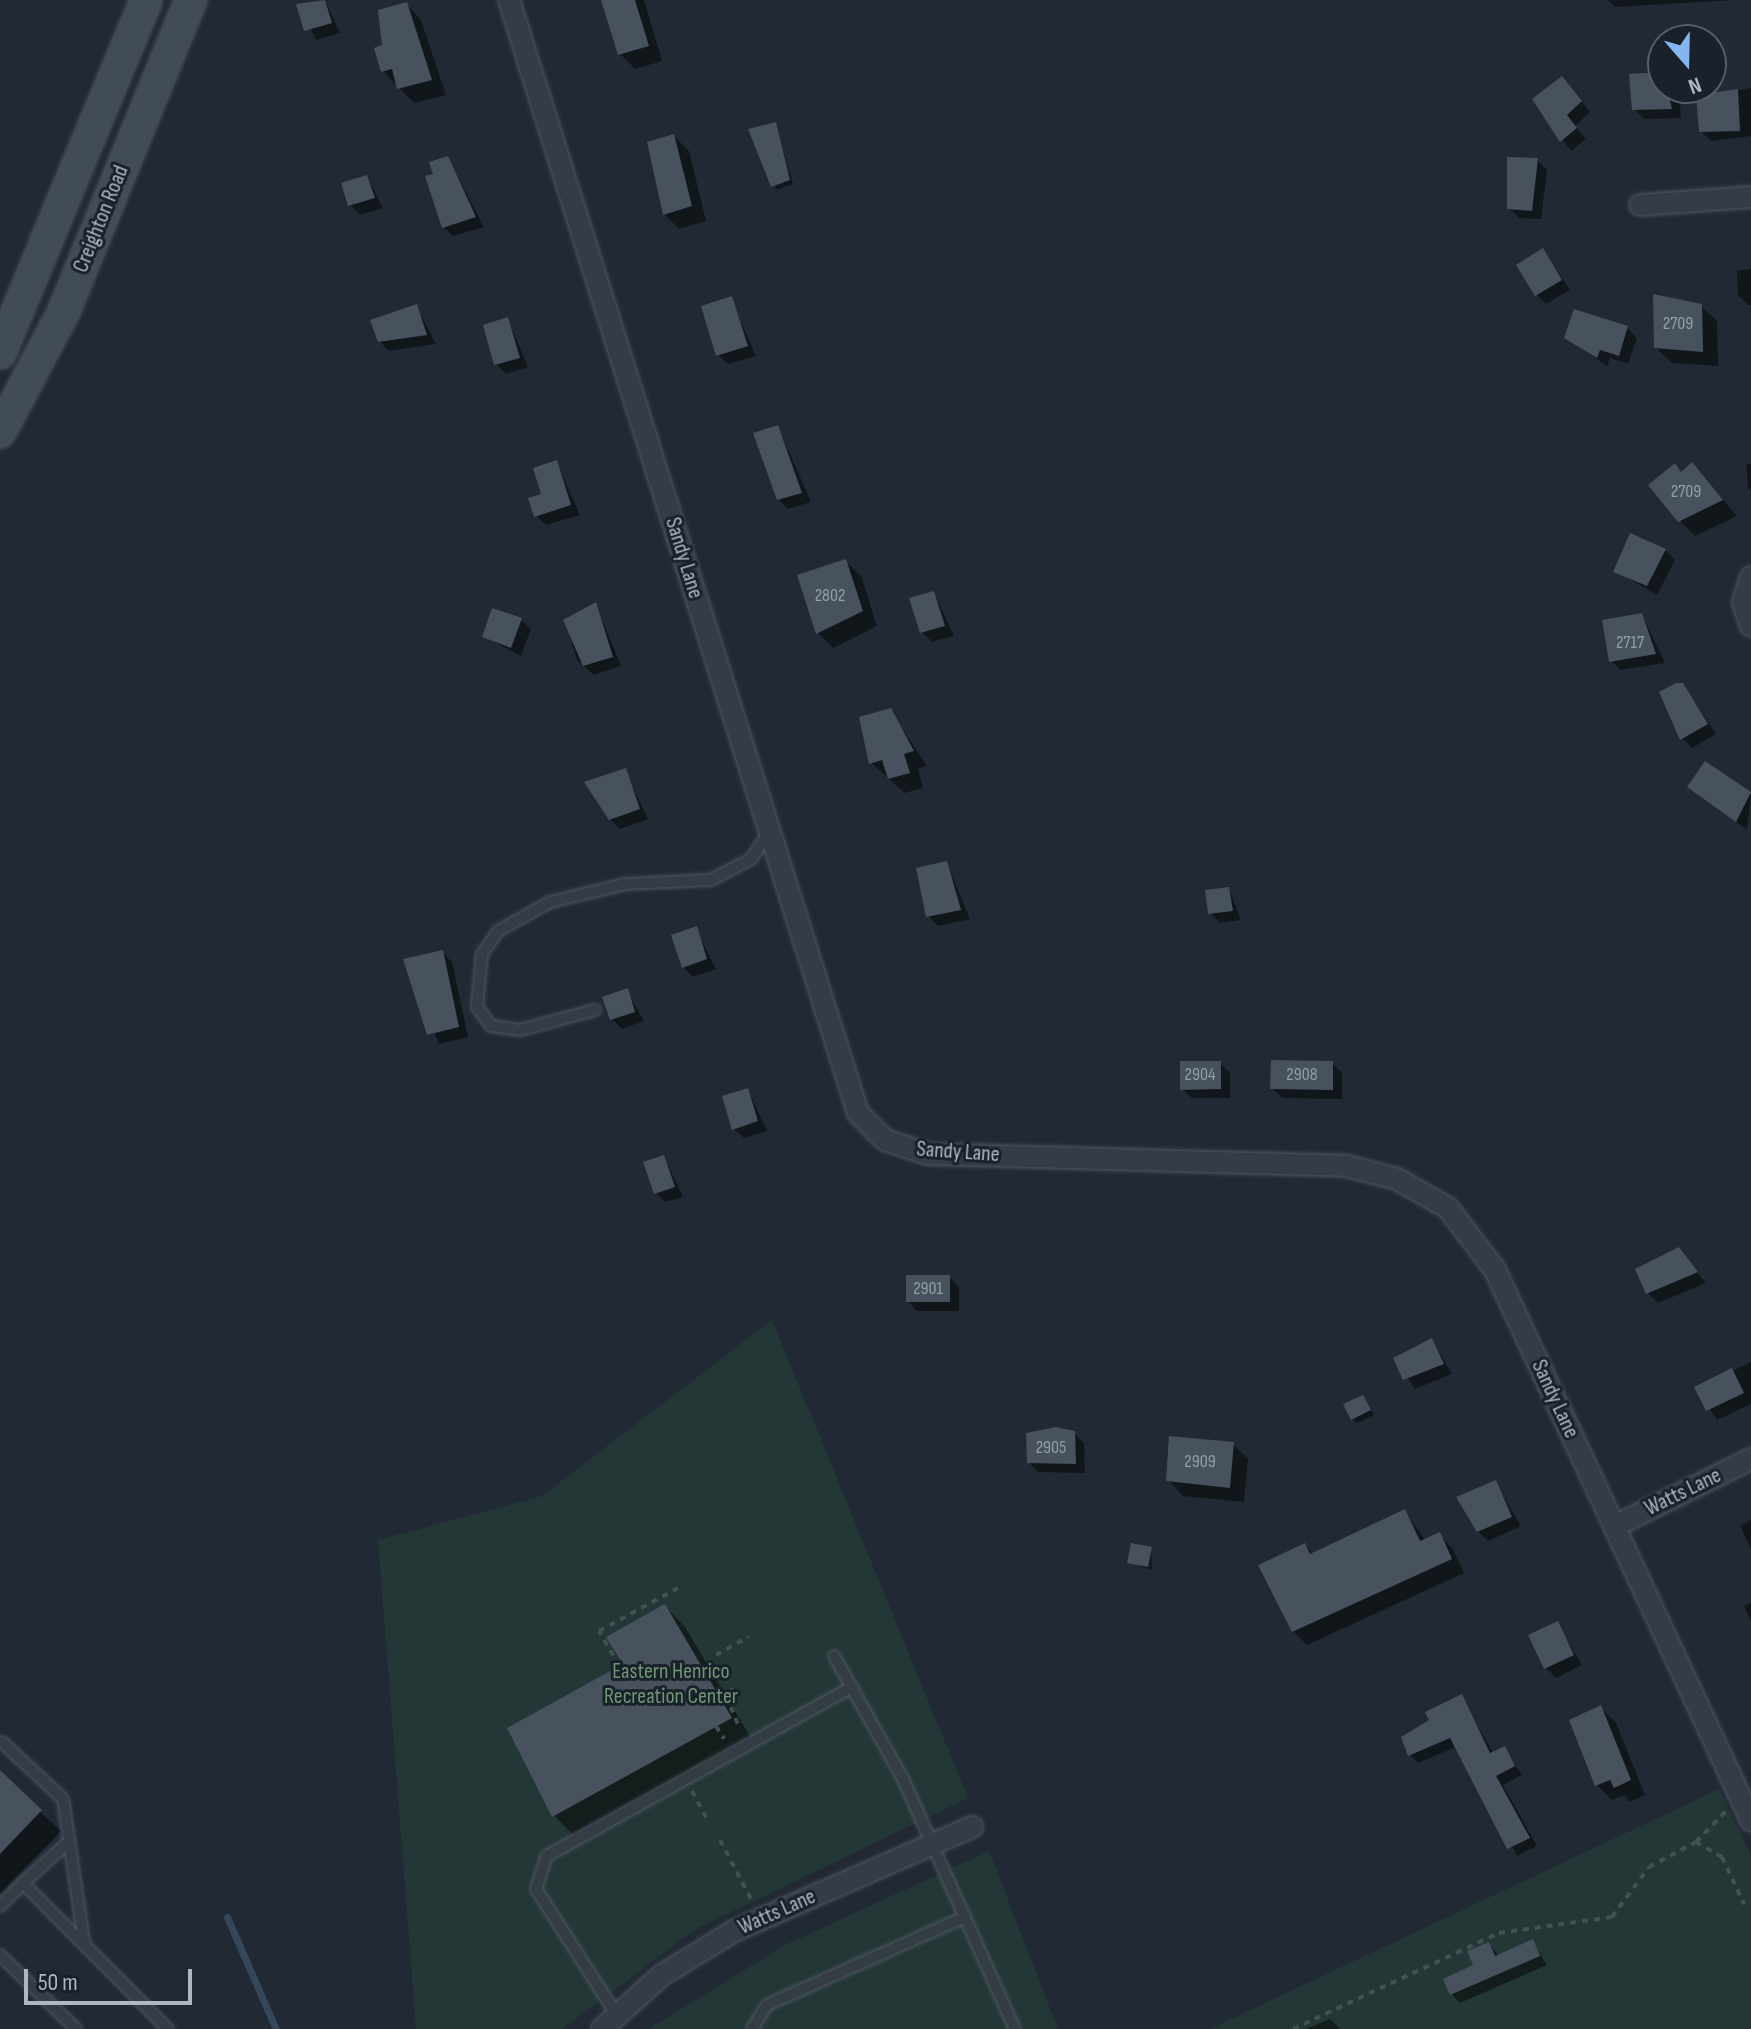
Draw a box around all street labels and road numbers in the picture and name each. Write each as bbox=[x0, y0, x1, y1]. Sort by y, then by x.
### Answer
street label: Creighton Road bbox=[68, 162, 134, 276]
street label: Sandy Lane bbox=[659, 514, 709, 602]
street label: Sandy Lane bbox=[916, 1136, 1000, 1168]
street label: Sandy Lane bbox=[1525, 1356, 1585, 1442]
street label: Watts Lane bbox=[1640, 1462, 1726, 1522]
street label: Watts Lane bbox=[734, 1883, 820, 1941]

